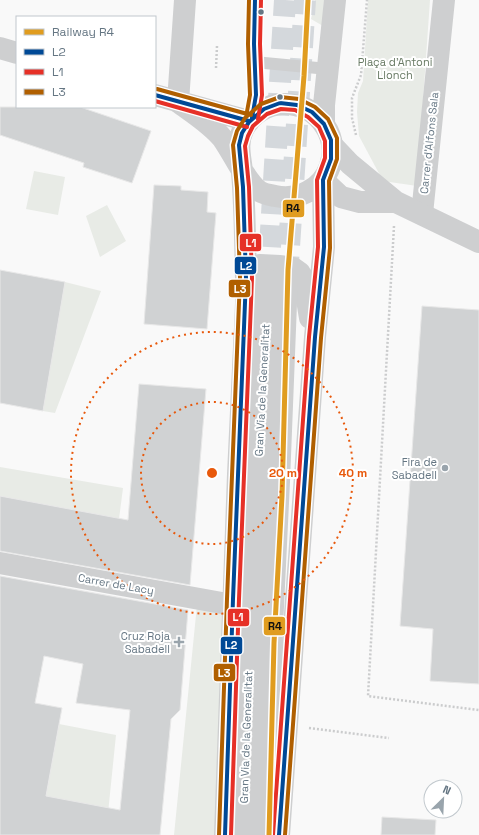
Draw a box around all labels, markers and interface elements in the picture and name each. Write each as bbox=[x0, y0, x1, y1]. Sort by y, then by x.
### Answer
unlabelled marker bbox=[256, 7, 266, 17]
legend bbox=[16, 16, 156, 108]
text: Railway R4 bbox=[52, 24, 115, 40]
text: L2 bbox=[52, 44, 66, 60]
park label: Plaça d'Antoni Llonch bbox=[358, 55, 433, 82]
text: L1 bbox=[52, 64, 64, 80]
text: L3 bbox=[52, 84, 66, 100]
street label: Carrer d'Alfons Sala bbox=[417, 91, 441, 195]
unlabelled marker bbox=[275, 92, 285, 102]
line badge: R4 bbox=[282, 199, 305, 218]
text: R4 bbox=[286, 201, 300, 215]
line badge: L1 bbox=[239, 233, 262, 252]
text: L1 bbox=[246, 236, 256, 250]
line badge: L2 bbox=[234, 256, 257, 275]
text: L2 bbox=[240, 259, 253, 273]
line badge: L3 bbox=[228, 279, 251, 298]
text: L3 bbox=[234, 282, 247, 296]
street label: Gran Via de la Generalitat bbox=[252, 323, 272, 457]
place label: Fira de Sabadell bbox=[392, 455, 437, 482]
marker: Fira de Sabadell bbox=[440, 463, 450, 473]
text: 20 m bbox=[269, 465, 297, 481]
text: 40 m bbox=[339, 465, 367, 481]
centre of rings bbox=[205, 466, 219, 480]
street label: Carrer de Lacy bbox=[77, 570, 155, 598]
line badge: L1 bbox=[227, 608, 250, 627]
text: L1 bbox=[233, 610, 243, 624]
line badge: R4 bbox=[263, 616, 286, 636]
text: R4 bbox=[268, 619, 282, 633]
place label: Cruz Roja Sabadell bbox=[121, 629, 171, 656]
marker: Cruz Roja Sabadell bbox=[173, 636, 185, 648]
line badge: L2 bbox=[220, 636, 243, 655]
text: L2 bbox=[225, 638, 238, 652]
line badge: L3 bbox=[213, 663, 236, 682]
text: L3 bbox=[218, 666, 231, 680]
street label: Gran Via de la Generalitat bbox=[237, 670, 255, 804]
north arrow bbox=[423, 779, 463, 819]
text: N bbox=[441, 782, 453, 798]

